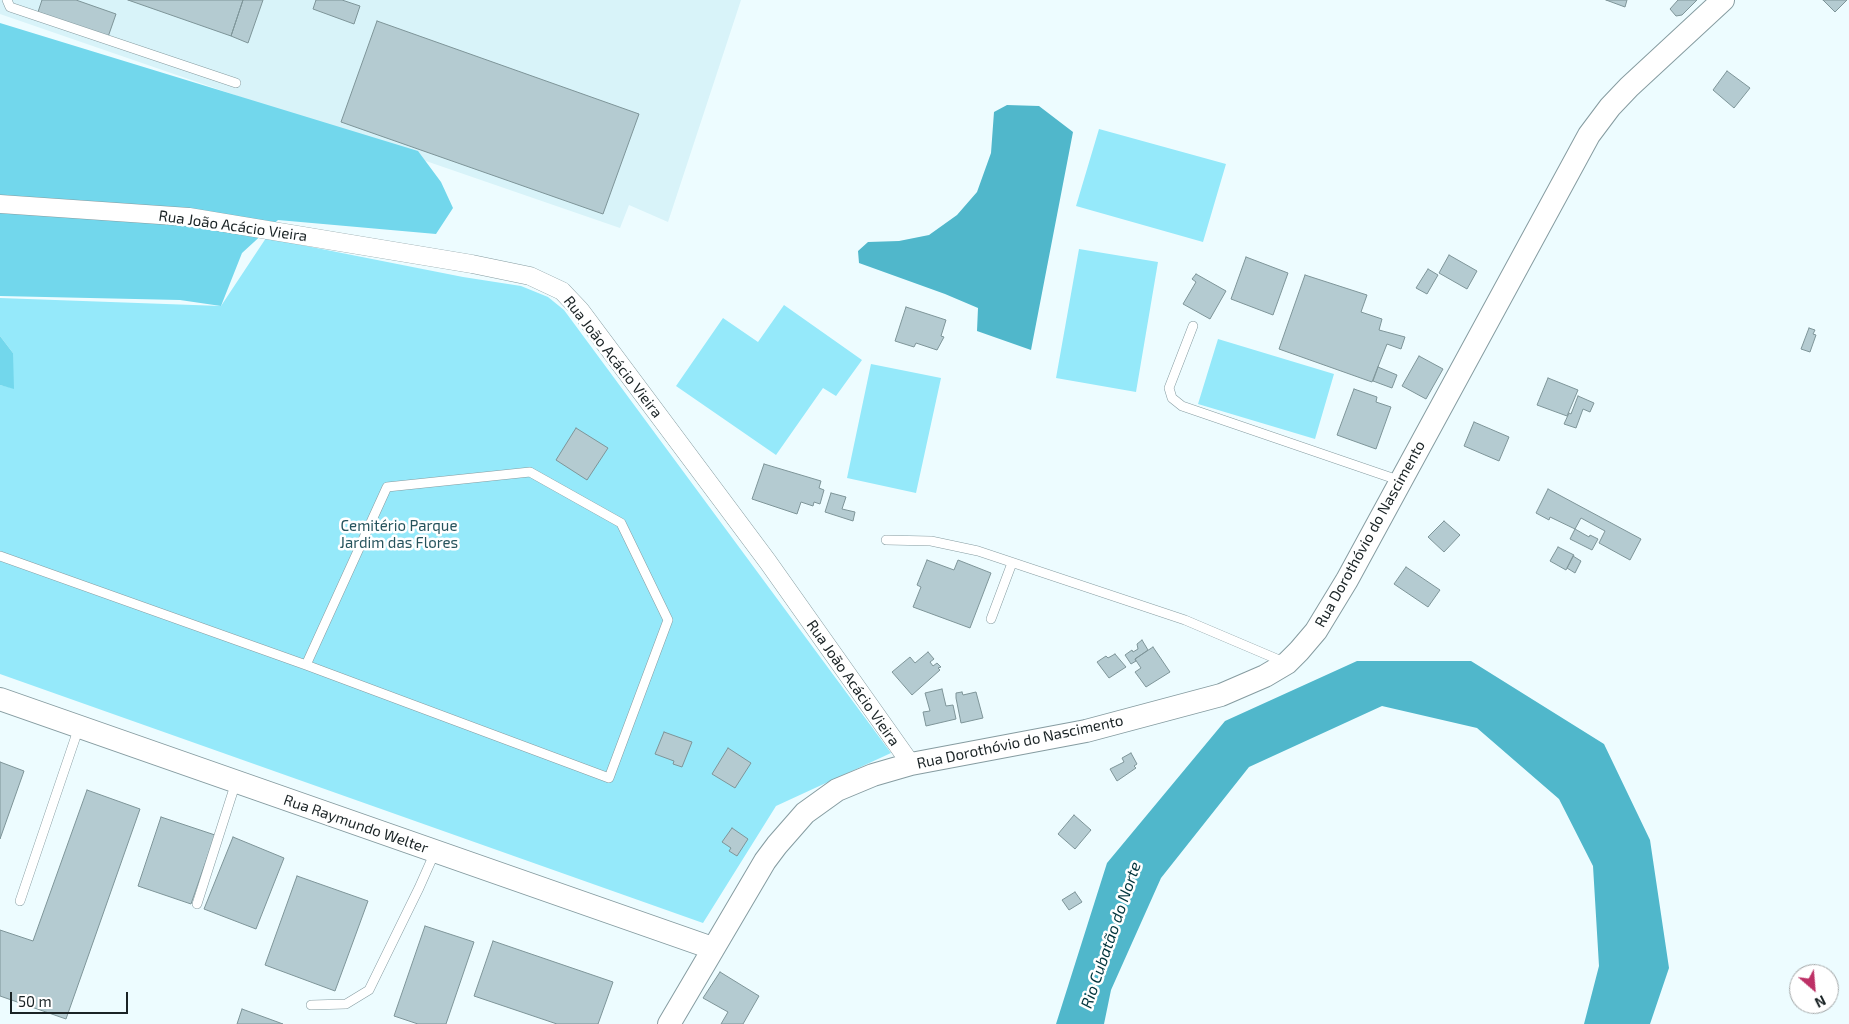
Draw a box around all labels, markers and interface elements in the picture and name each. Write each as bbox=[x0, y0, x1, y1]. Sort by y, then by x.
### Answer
street label: Rua João Acácio Vieira bbox=[158, 207, 308, 245]
street label: Rua João Acácio Vieira bbox=[560, 292, 666, 422]
street label: Rua Dorothóvio do Nascimento bbox=[1311, 437, 1429, 631]
park label: Cemitério Parque Jardim das Flores bbox=[340, 517, 458, 552]
street label: Rua João Acácio Vieira bbox=[803, 616, 903, 750]
street label: Rua Dorothóvio do Nascimento bbox=[915, 711, 1125, 773]
street label: Rua Raymundo Welter bbox=[281, 791, 431, 857]
water label: Rio Cubatão do Norte bbox=[1077, 859, 1145, 1011]
north arrow bbox=[1789, 964, 1839, 1014]
scale bar bbox=[12, 982, 130, 1014]
text: 50 m bbox=[18, 992, 52, 1010]
text: N bbox=[1812, 992, 1829, 1012]

